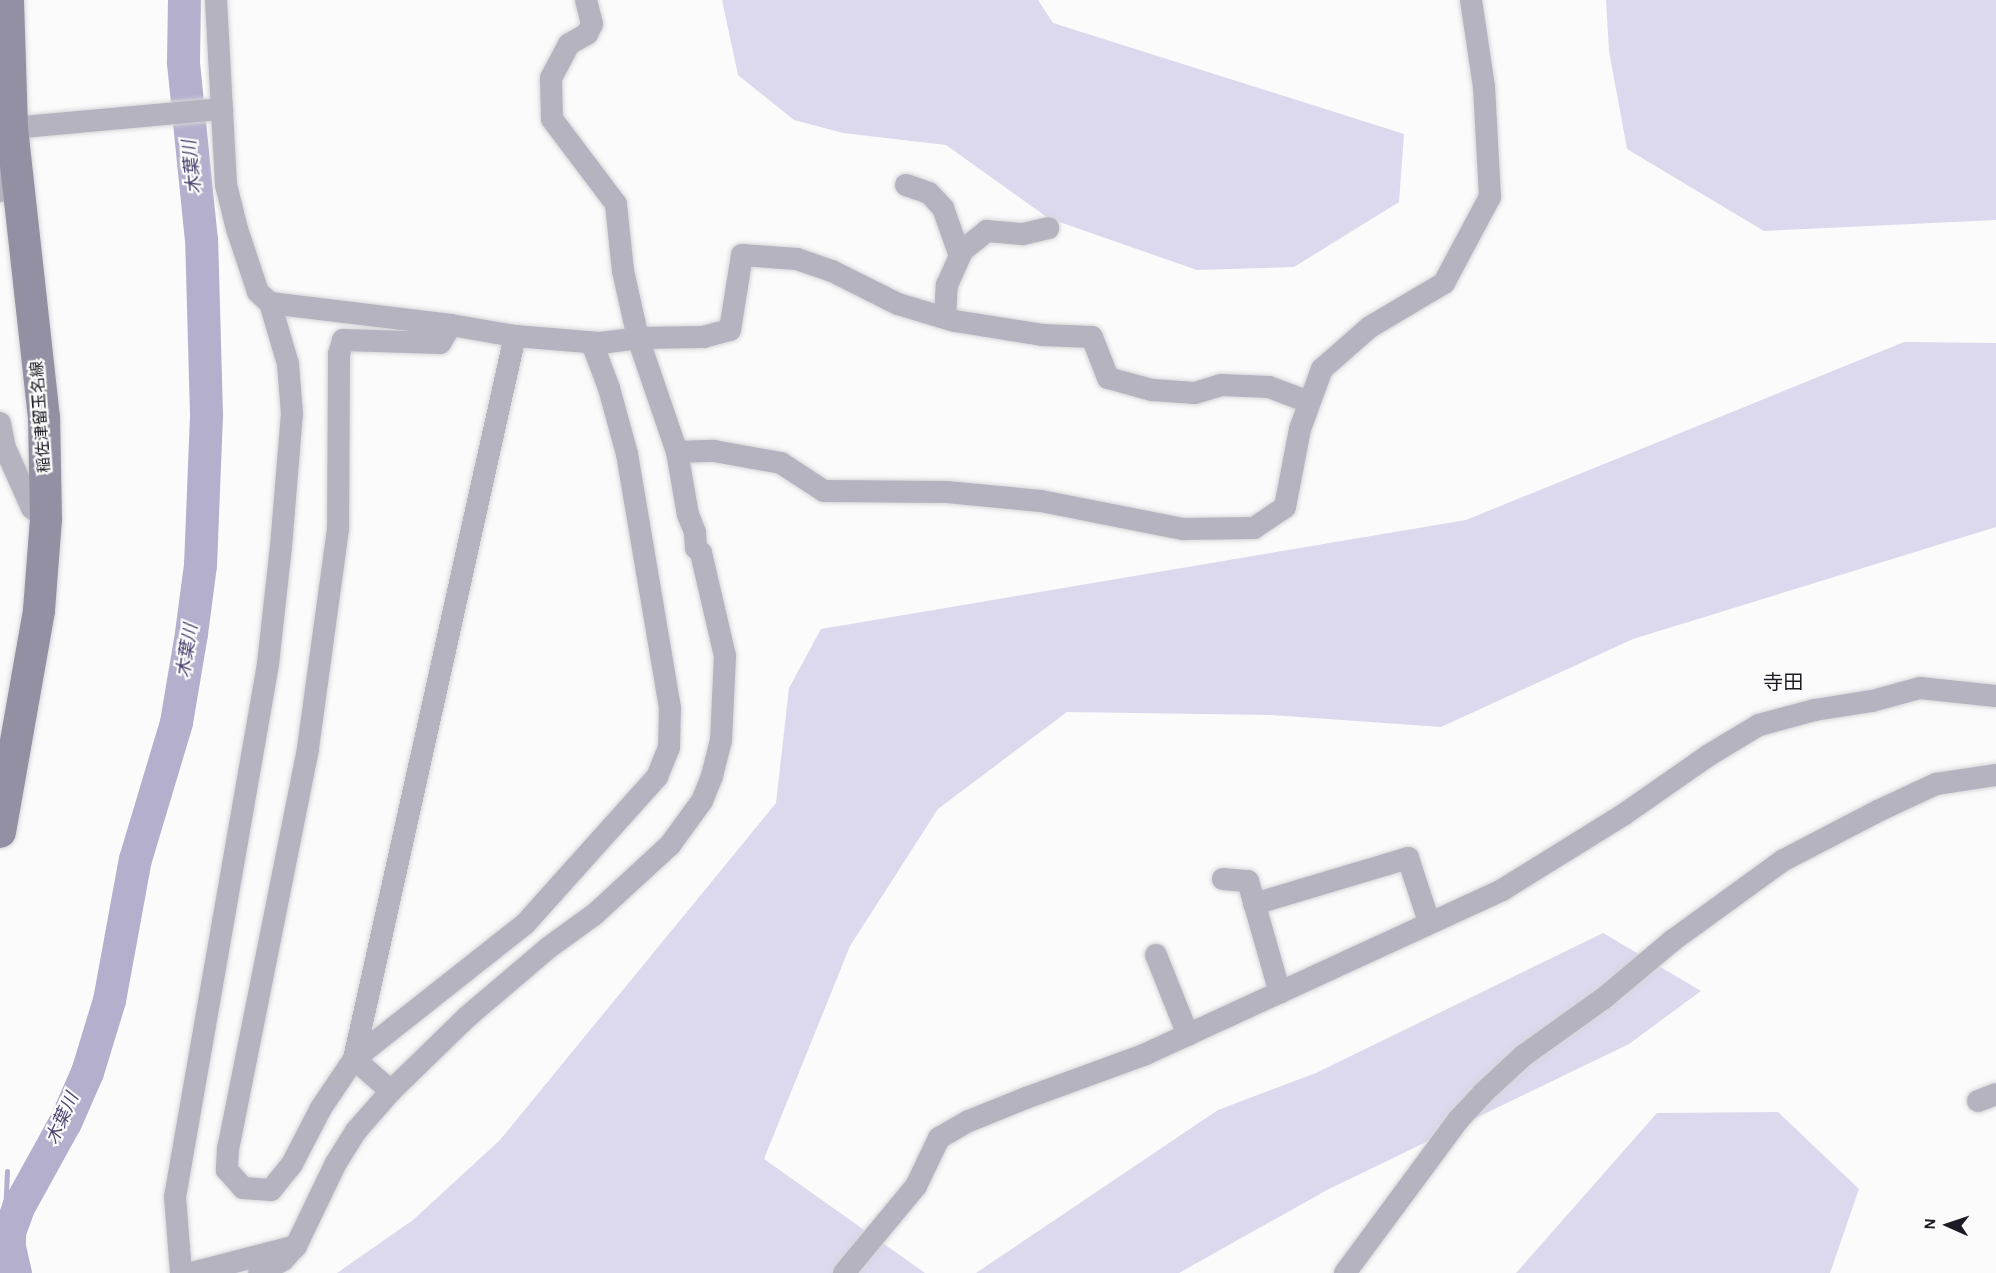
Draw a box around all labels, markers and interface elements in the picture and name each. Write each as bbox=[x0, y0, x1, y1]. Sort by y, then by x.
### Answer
water label: 木葉川 bbox=[179, 139, 207, 195]
street label: 稲佐津留玉名線 bbox=[28, 360, 54, 474]
water label: 木葉川 bbox=[173, 623, 203, 679]
district label: 寺田 bbox=[1763, 671, 1803, 695]
water label: 木葉川 bbox=[42, 1090, 84, 1148]
north arrow bbox=[1918, 1195, 1978, 1255]
text: N bbox=[1922, 1218, 1938, 1230]

